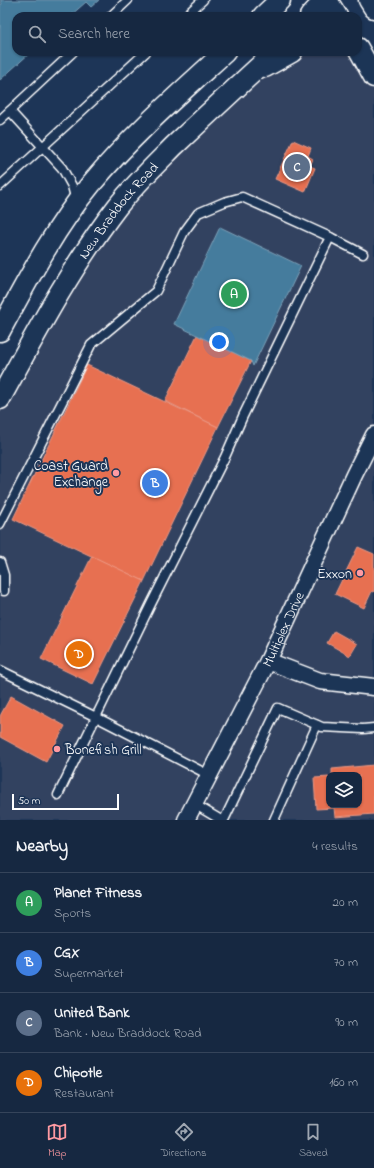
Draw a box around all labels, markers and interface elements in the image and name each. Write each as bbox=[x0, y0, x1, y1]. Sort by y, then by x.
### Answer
search box bbox=[12, 12, 362, 56]
icon: search bbox=[26, 23, 48, 45]
text: Search here bbox=[58, 23, 130, 45]
pin: C bbox=[284, 152, 310, 182]
street label: New Braddock Road bbox=[74, 158, 164, 264]
pin: A bbox=[221, 279, 247, 309]
your location bbox=[209, 332, 229, 352]
place label: Coast Guard Exchange bbox=[34, 456, 109, 494]
marker: Coast Guard Exchange bbox=[111, 468, 121, 478]
pin: B bbox=[142, 468, 168, 498]
place label: Exxon bbox=[317, 564, 352, 585]
marker: Exxon bbox=[355, 568, 365, 578]
street label: Multiplex Drive bbox=[258, 588, 311, 671]
pin: D bbox=[66, 639, 92, 669]
place label: Bonefish Grill bbox=[64, 740, 142, 761]
marker: Bonefish Grill bbox=[52, 744, 62, 754]
map controls bbox=[326, 772, 362, 808]
button: layers bbox=[326, 772, 362, 808]
scale bar bbox=[12, 792, 119, 811]
text: 50 m bbox=[18, 793, 40, 809]
text: Nearby bbox=[16, 834, 68, 859]
text: 4 results bbox=[312, 837, 358, 856]
text: Planet Fitness bbox=[54, 882, 142, 904]
text: A bbox=[25, 893, 33, 912]
text: 20 m bbox=[333, 893, 358, 912]
text: Sports bbox=[54, 904, 91, 923]
text: CGX bbox=[54, 942, 80, 964]
text: B bbox=[25, 953, 33, 972]
text: 70 m bbox=[334, 953, 358, 972]
text: Supermarket bbox=[54, 964, 124, 983]
text: United Bank bbox=[54, 1002, 130, 1024]
text: C bbox=[25, 1013, 33, 1032]
text: 90 m bbox=[335, 1013, 358, 1032]
text: Bank · New Braddock Road bbox=[54, 1024, 202, 1043]
text: Chipotle bbox=[54, 1062, 102, 1084]
text: D bbox=[24, 1073, 34, 1092]
text: 160 m bbox=[329, 1073, 358, 1092]
text: Restaurant bbox=[54, 1084, 114, 1103]
tab: Map bbox=[46, 1121, 68, 1161]
tab: Directions bbox=[161, 1121, 207, 1161]
tab: Saved bbox=[299, 1121, 328, 1161]

